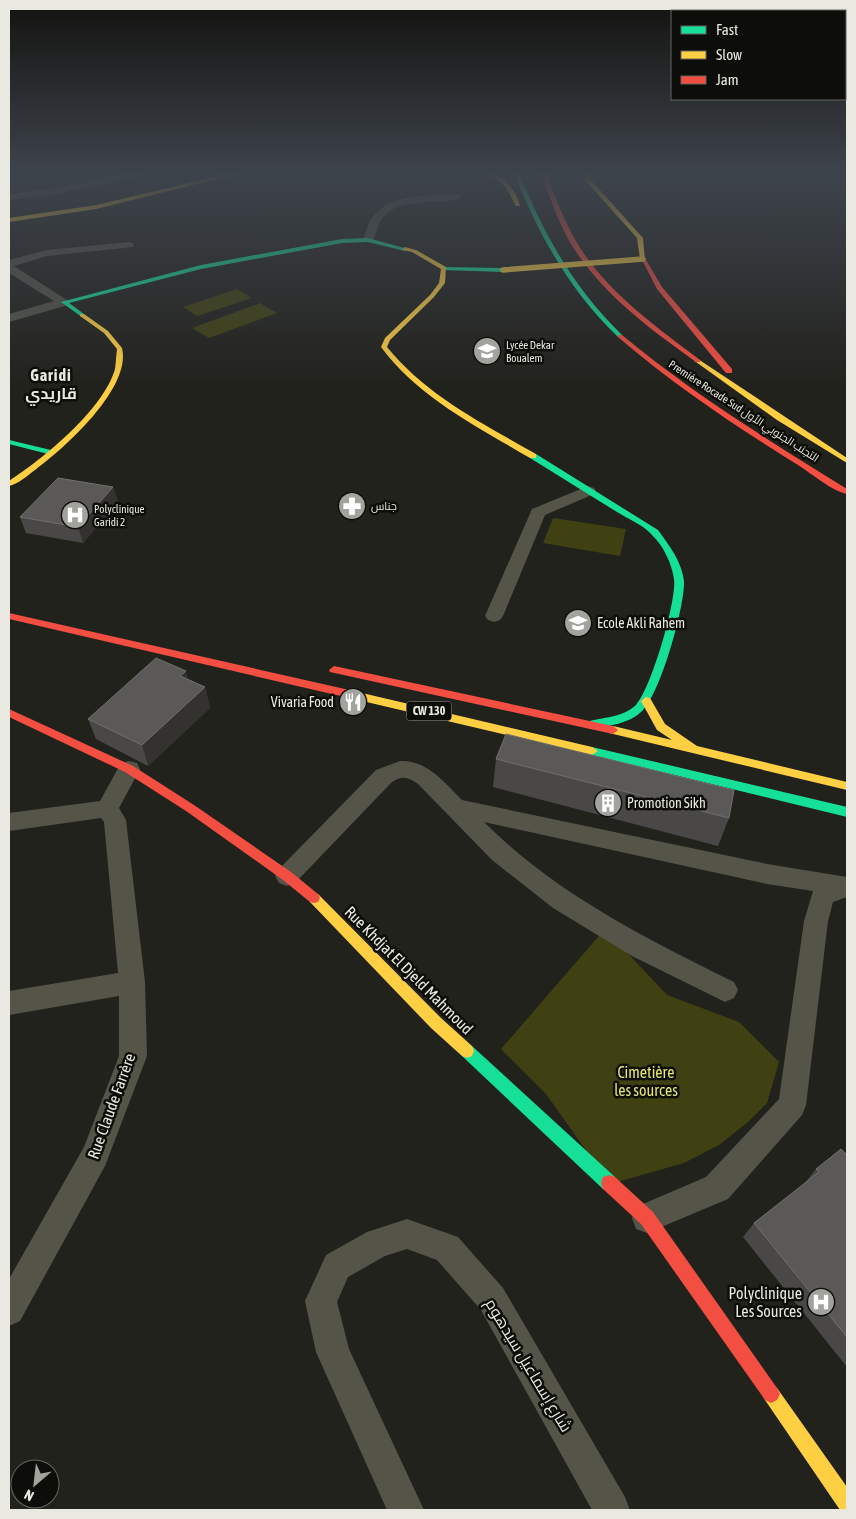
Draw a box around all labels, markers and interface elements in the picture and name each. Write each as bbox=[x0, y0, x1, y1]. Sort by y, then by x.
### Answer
legend bbox=[671, 10, 846, 100]
text: Fast bbox=[716, 21, 738, 38]
text: Slow bbox=[716, 46, 742, 63]
text: Jam bbox=[716, 71, 739, 88]
school or university icon: Lycée Dekar Boualem bbox=[472, 336, 502, 366]
place label: Lycée Dekar Boualem bbox=[506, 339, 555, 364]
street label: Première Rocade Sud التجنب الجنوبي الأول bbox=[665, 358, 821, 467]
district label: Garidi قاريدي bbox=[25, 366, 77, 406]
pharmacy icon: جناس bbox=[337, 491, 367, 521]
hospital icon: Polyclinique Garidi 2 bbox=[60, 500, 90, 530]
place label: جناس bbox=[371, 500, 397, 513]
place label: Polyclinique Garidi 2 bbox=[94, 503, 145, 528]
school or university icon: Ecole Akli Rahem bbox=[563, 608, 593, 638]
place label: Ecole Akli Rahem bbox=[597, 615, 685, 631]
restaurant icon: Vivaria Food bbox=[338, 687, 368, 717]
place label: Vivaria Food bbox=[271, 694, 334, 710]
road number: CW 130 bbox=[406, 701, 452, 720]
building icon: Promotion Sikh bbox=[593, 788, 623, 818]
place label: Promotion Sikh bbox=[627, 795, 706, 811]
street label: Rue Khdjat El Djeld Mahmoud bbox=[341, 902, 477, 1038]
street label: Rue Claude Farrère bbox=[84, 1051, 138, 1161]
park label: Cimetière les sources bbox=[614, 1063, 678, 1099]
place label: Polyclinique Les Sources bbox=[728, 1284, 802, 1320]
hospital icon: Polyclinique Les Sources bbox=[806, 1287, 836, 1317]
street label: شارع إسماعيل سيدهوم bbox=[479, 1295, 576, 1436]
north arrow bbox=[10, 1459, 60, 1509]
text: N bbox=[21, 1486, 36, 1504]

